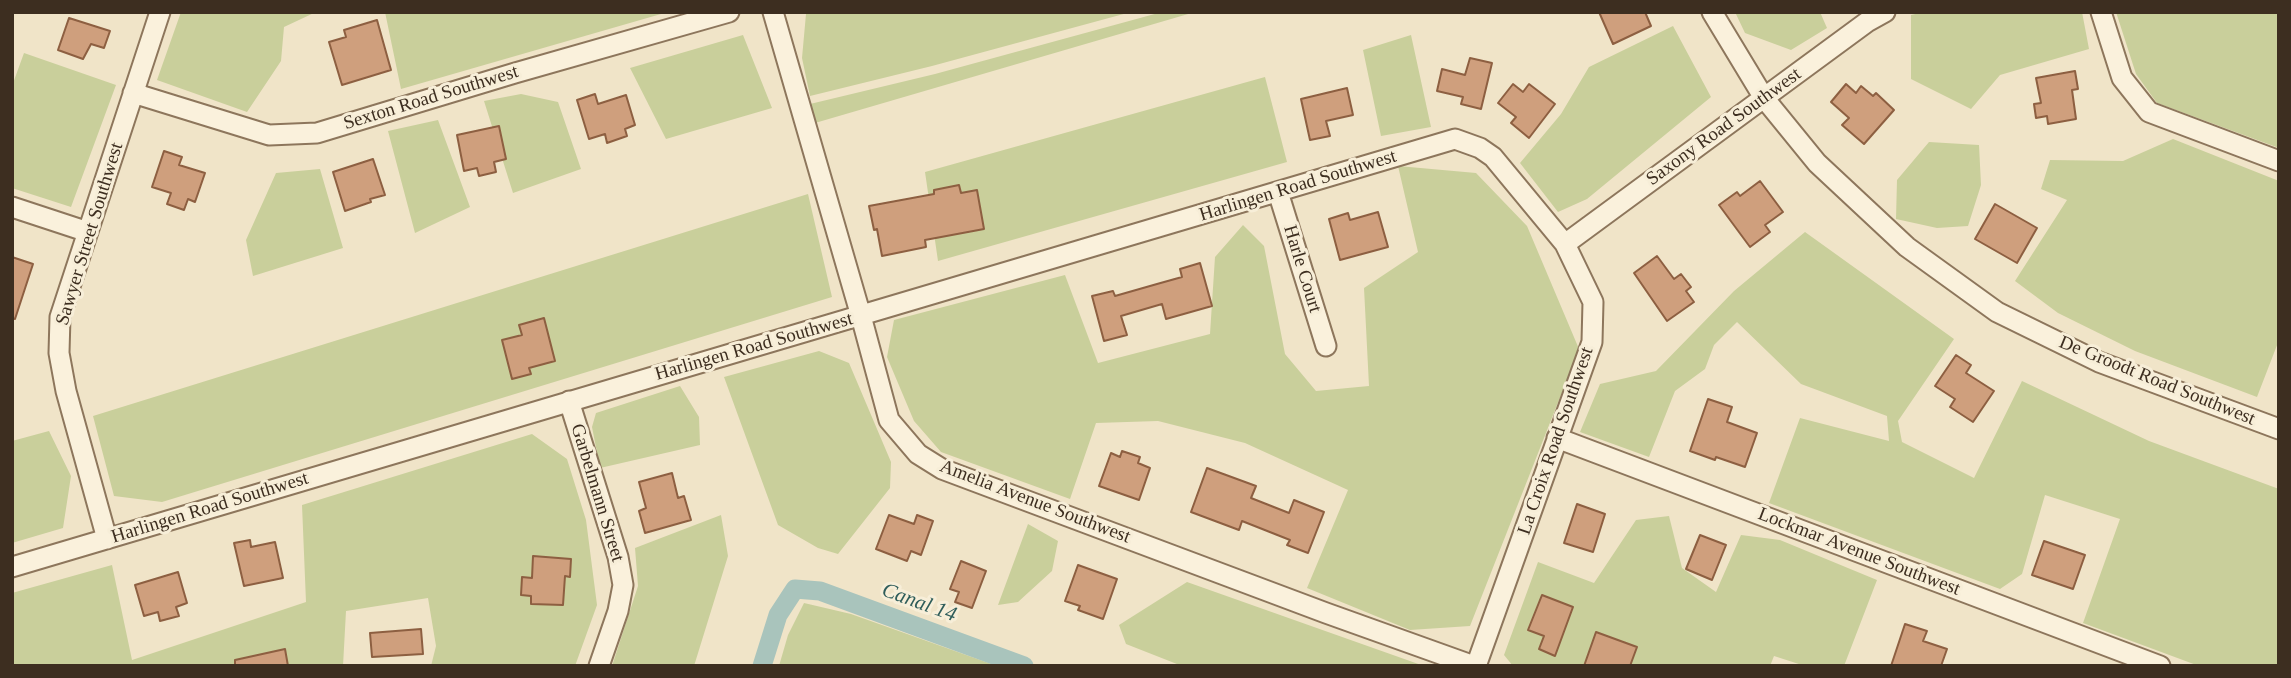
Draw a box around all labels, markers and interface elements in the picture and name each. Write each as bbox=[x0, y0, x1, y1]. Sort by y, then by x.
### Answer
street label: Sexton Road Southwest bbox=[341, 61, 521, 135]
street label: Saxony Road Southwest bbox=[1642, 63, 1806, 191]
street label: Sawyer Street Southwest bbox=[51, 140, 129, 328]
street label: Harlingen Road Southwest bbox=[1197, 145, 1399, 227]
street label: Harle Court bbox=[1278, 223, 1326, 315]
street label: Harlingen Road Southwest bbox=[652, 308, 856, 386]
street label: De Groodt Road Southwest bbox=[2056, 331, 2258, 431]
street label: La Croix Road Southwest bbox=[1513, 344, 1599, 538]
street label: Garbelmann Street bbox=[565, 421, 629, 565]
street label: Amelia Avenue Southwest bbox=[936, 455, 1134, 549]
street label: Harlingen Road Southwest bbox=[109, 467, 311, 549]
street label: Lockmar Avenue Southwest bbox=[1755, 503, 1963, 601]
water label: Canal 14 bbox=[878, 578, 960, 628]

